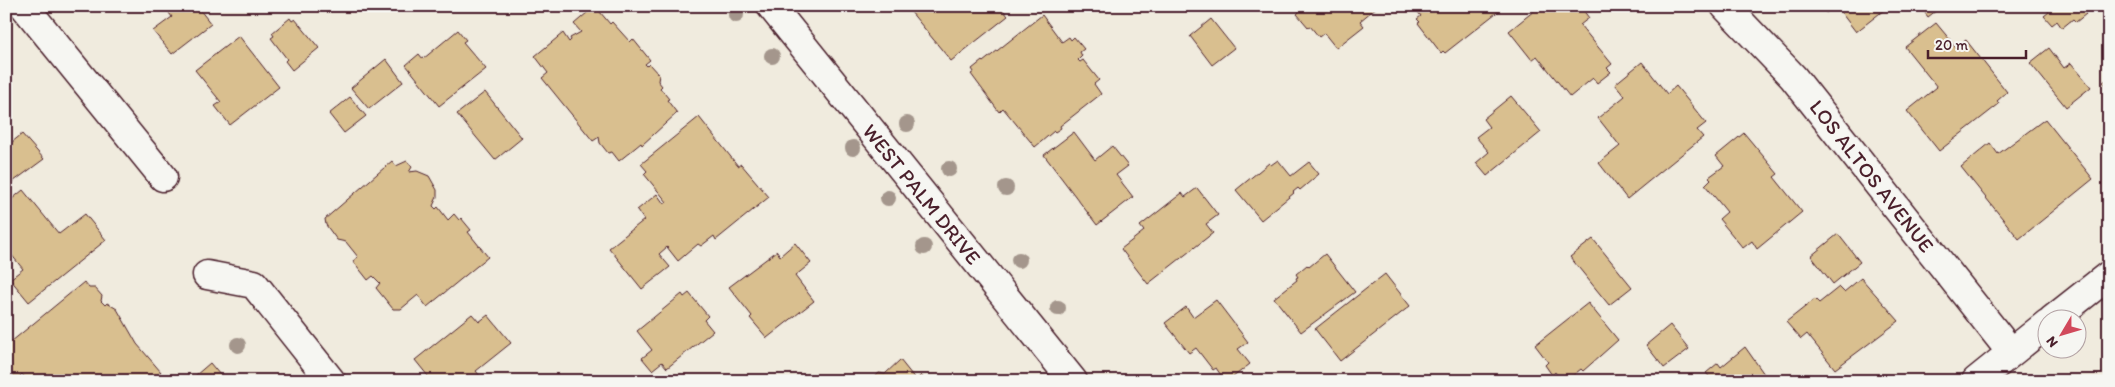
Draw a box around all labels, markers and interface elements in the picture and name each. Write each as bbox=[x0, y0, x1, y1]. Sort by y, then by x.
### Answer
scale bar bbox=[1928, 28, 2025, 60]
text: 20 m bbox=[1935, 36, 1969, 54]
street label: LOS ALTOS AVENUE bbox=[1805, 95, 1939, 257]
street label: WEST PALM DRIVE bbox=[858, 119, 986, 269]
north arrow bbox=[2038, 310, 2088, 360]
text: N bbox=[2043, 333, 2062, 351]

